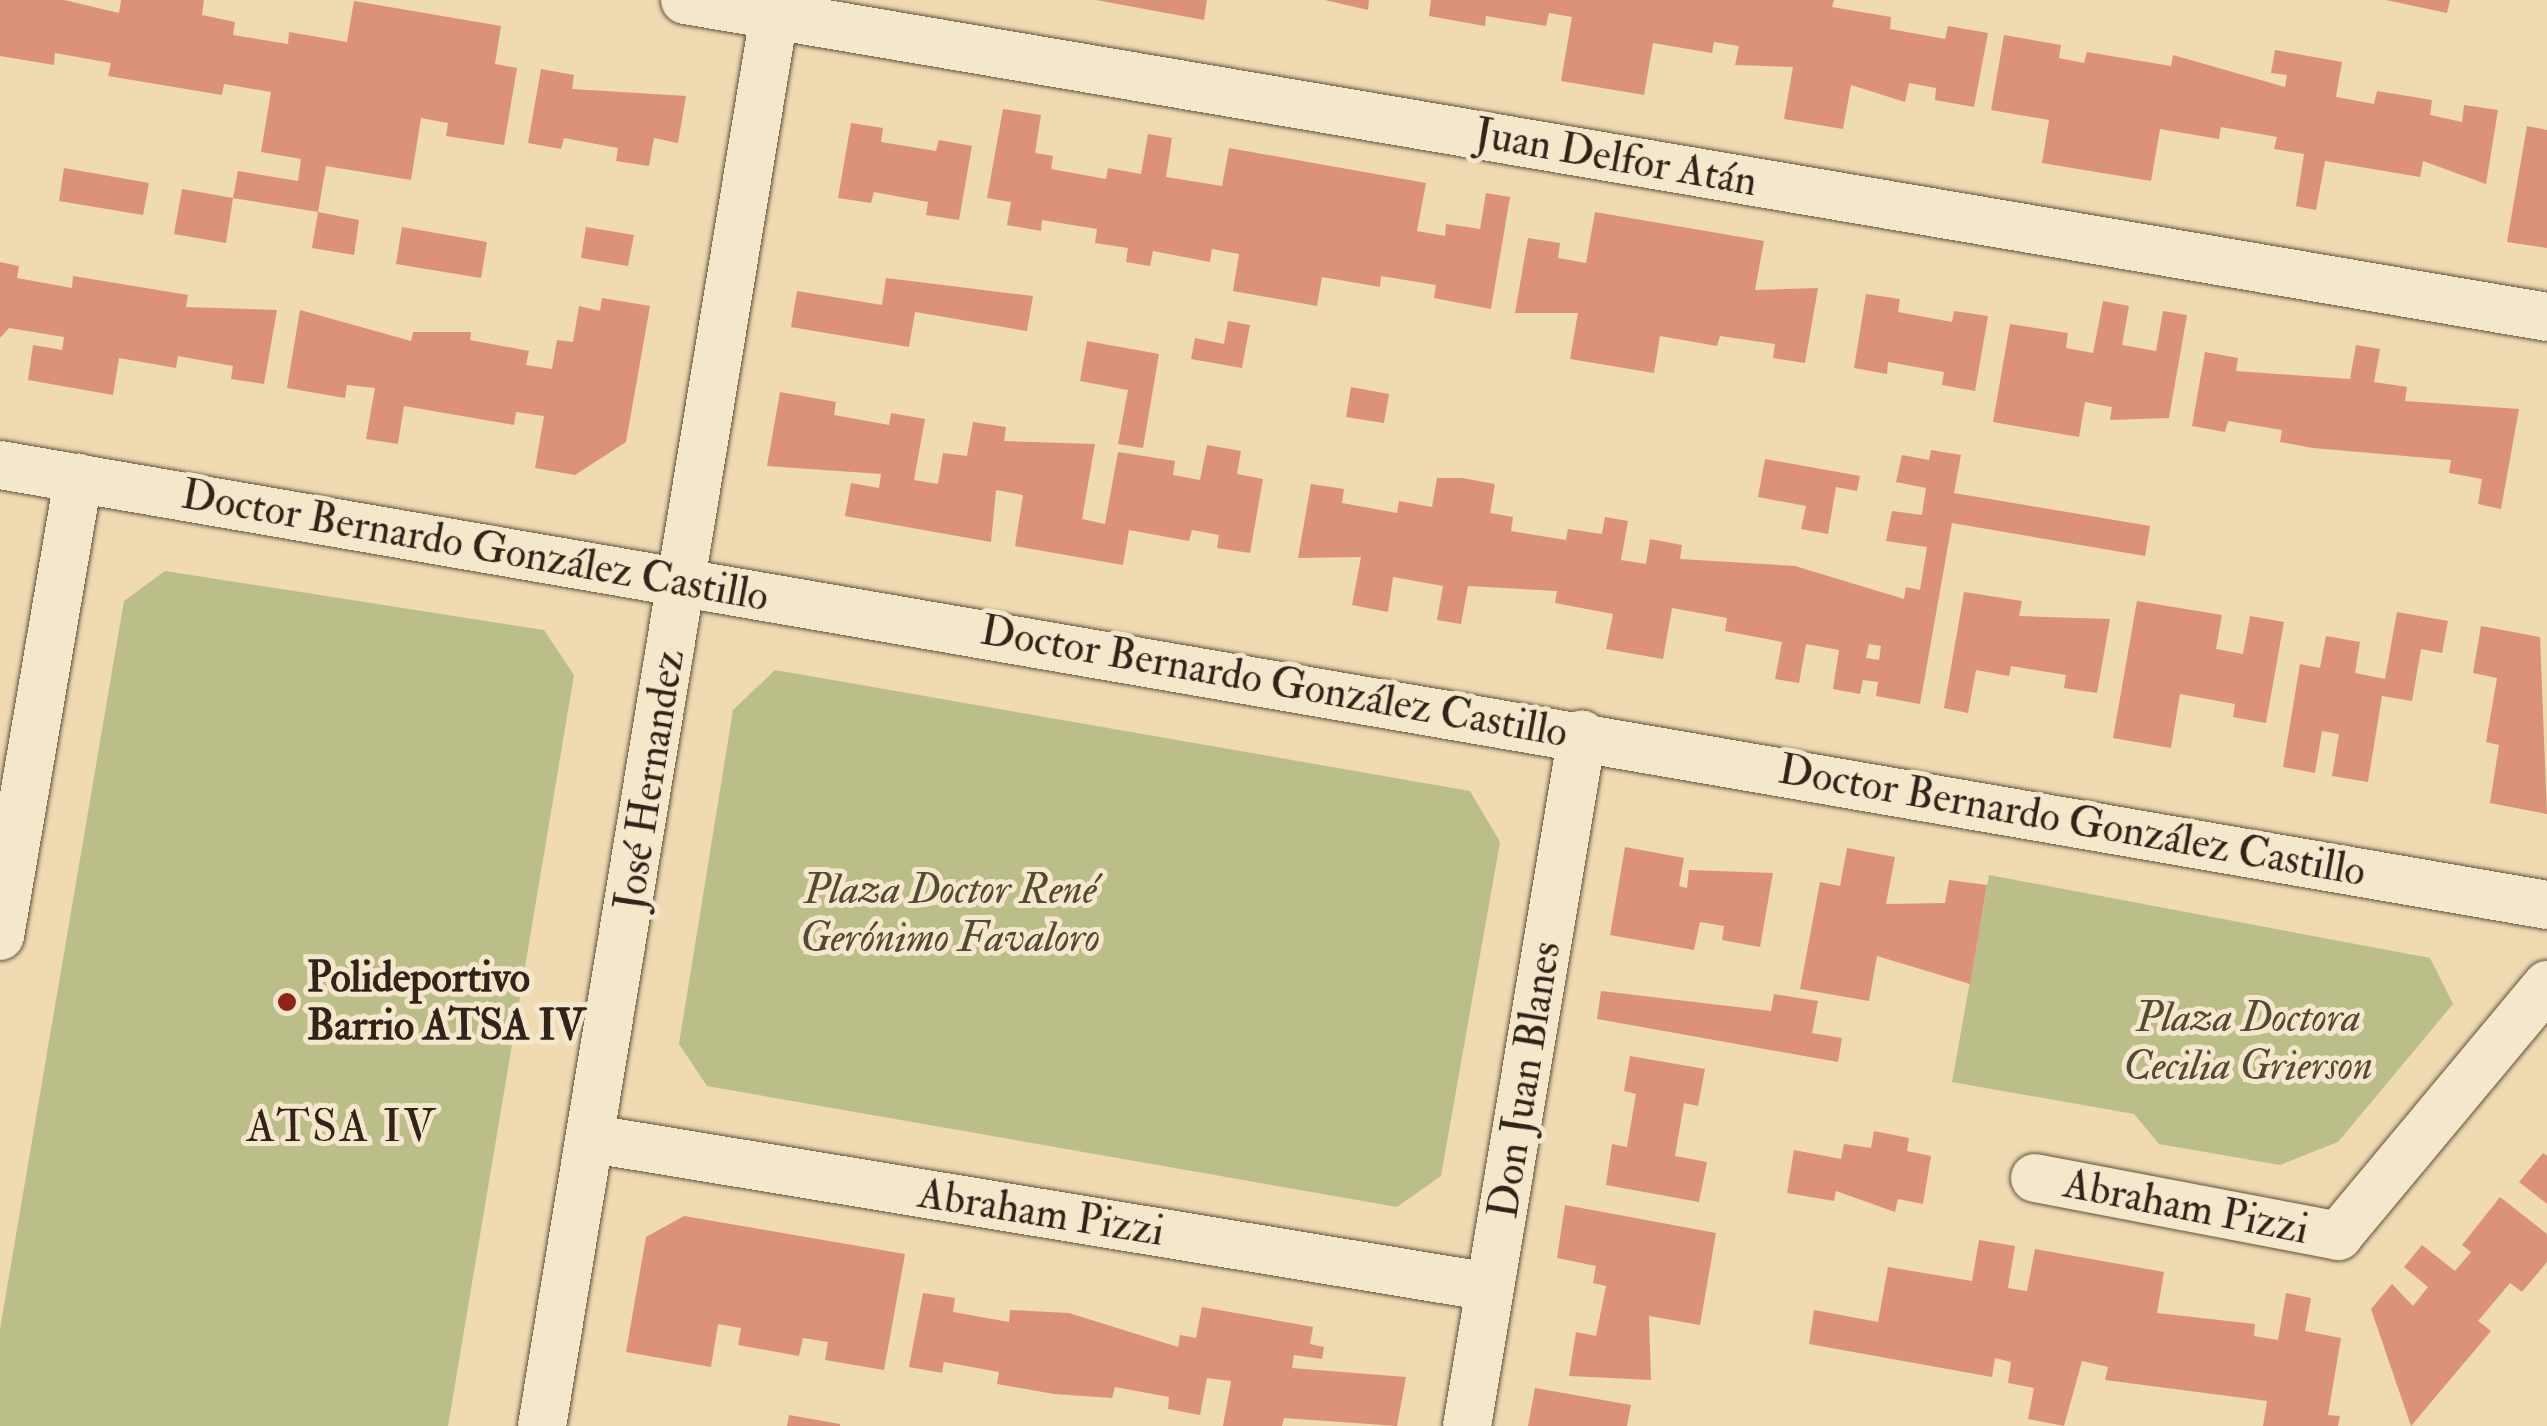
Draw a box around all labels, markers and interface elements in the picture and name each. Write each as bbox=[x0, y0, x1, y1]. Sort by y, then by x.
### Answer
street label: Juan Delfor Atán bbox=[1471, 108, 1761, 208]
street label: Doctor Bernardo González Castillo bbox=[178, 470, 772, 622]
street label: Doctor Bernardo González Castillo bbox=[977, 606, 1571, 758]
street label: José Hernandez bbox=[605, 646, 695, 914]
street label: Doctor Bernardo González Castillo bbox=[1775, 745, 2369, 897]
park label: Plaza Doctor René Gerónimo Favaloro bbox=[800, 865, 1100, 964]
street label: Don Juan Blanes bbox=[1478, 938, 1572, 1222]
place label: Polideportivo Barrio ATSA IV bbox=[307, 953, 585, 1052]
marker: Polideportivo Barrio ATSA IV bbox=[276, 991, 298, 1013]
park label: Plaza Doctora Cecilia Grierson bbox=[2123, 993, 2373, 1092]
district label: ATSA IV bbox=[247, 1101, 437, 1155]
street label: Abraham Pizzi bbox=[2059, 1159, 2313, 1255]
street label: Abraham Pizzi bbox=[915, 1169, 1167, 1257]

